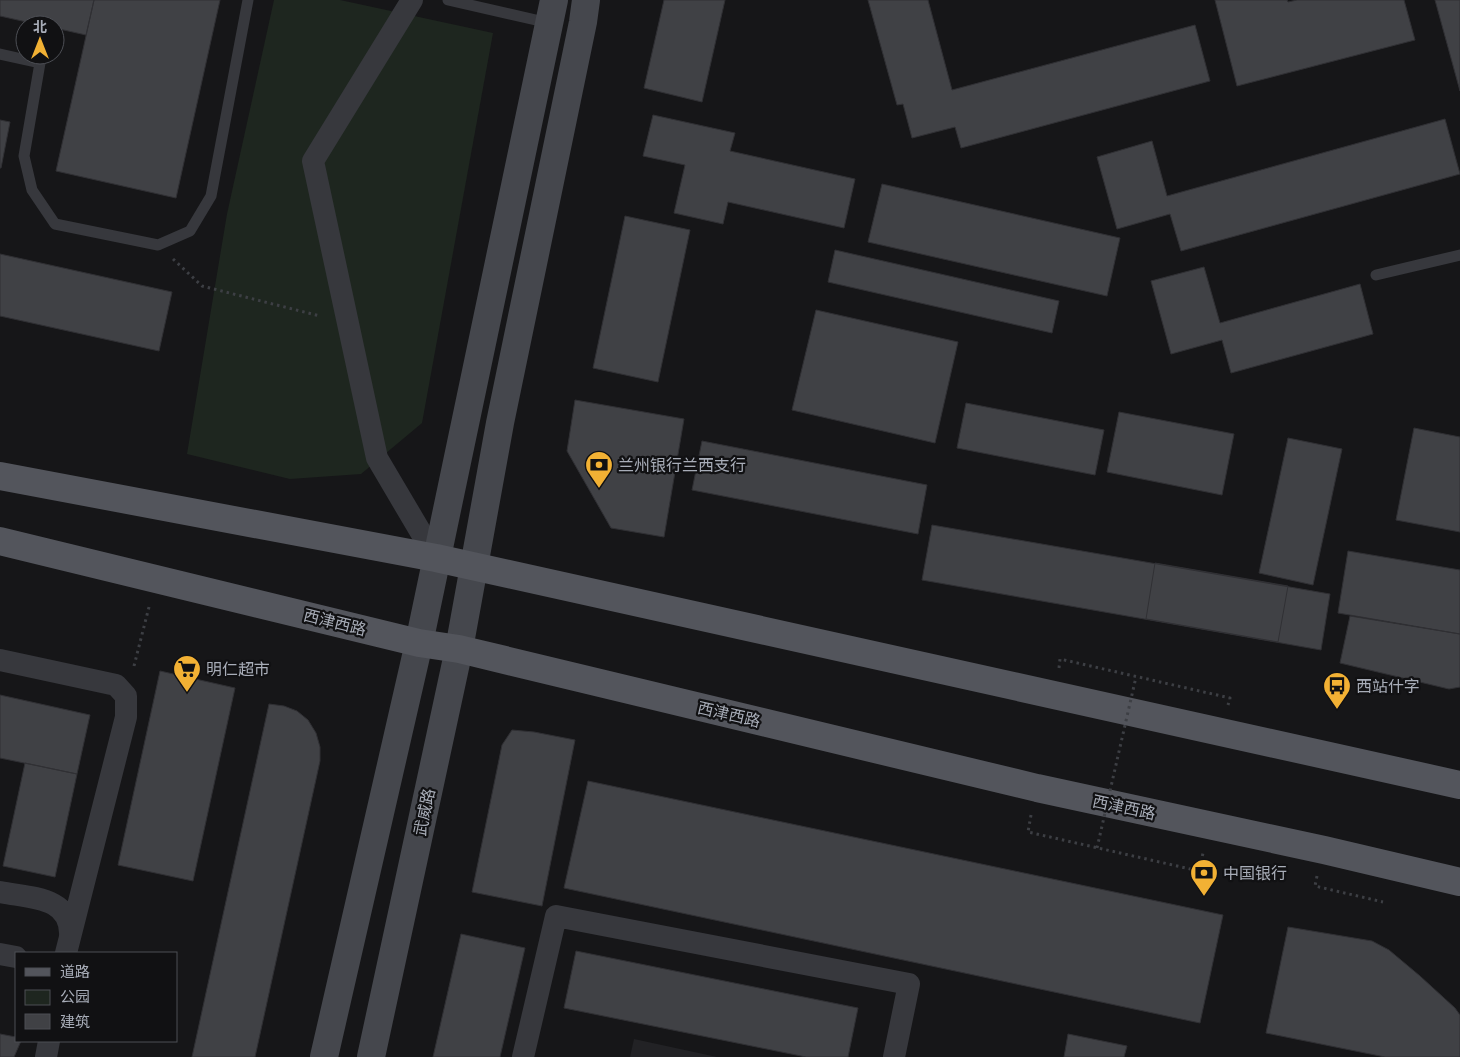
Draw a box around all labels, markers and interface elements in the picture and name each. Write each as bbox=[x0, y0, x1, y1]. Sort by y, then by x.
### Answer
north arrow bbox=[15, 15, 65, 65]
text: 北 bbox=[33, 19, 47, 35]
bank icon: 兰州银行兰西支行 bbox=[584, 450, 614, 489]
place label: 兰州银行兰西支行 bbox=[618, 457, 746, 474]
street label: 西津西路 bbox=[302, 606, 368, 638]
supermarket icon: 明仁超市 bbox=[172, 654, 202, 693]
place label: 明仁超市 bbox=[206, 661, 270, 678]
bus stop icon: 西站什字 bbox=[1322, 671, 1352, 710]
place label: 西站什字 bbox=[1356, 678, 1420, 695]
street label: 西津西路 bbox=[696, 699, 762, 730]
street label: 武威路 bbox=[411, 787, 438, 837]
street label: 西津西路 bbox=[1091, 793, 1157, 822]
bank icon: 中国银行 bbox=[1189, 858, 1219, 897]
place label: 中国银行 bbox=[1223, 865, 1287, 882]
legend bbox=[15, 952, 178, 1042]
text: 道路 bbox=[60, 963, 90, 980]
text: 公园 bbox=[60, 988, 90, 1005]
text: 建筑 bbox=[60, 1013, 90, 1030]

